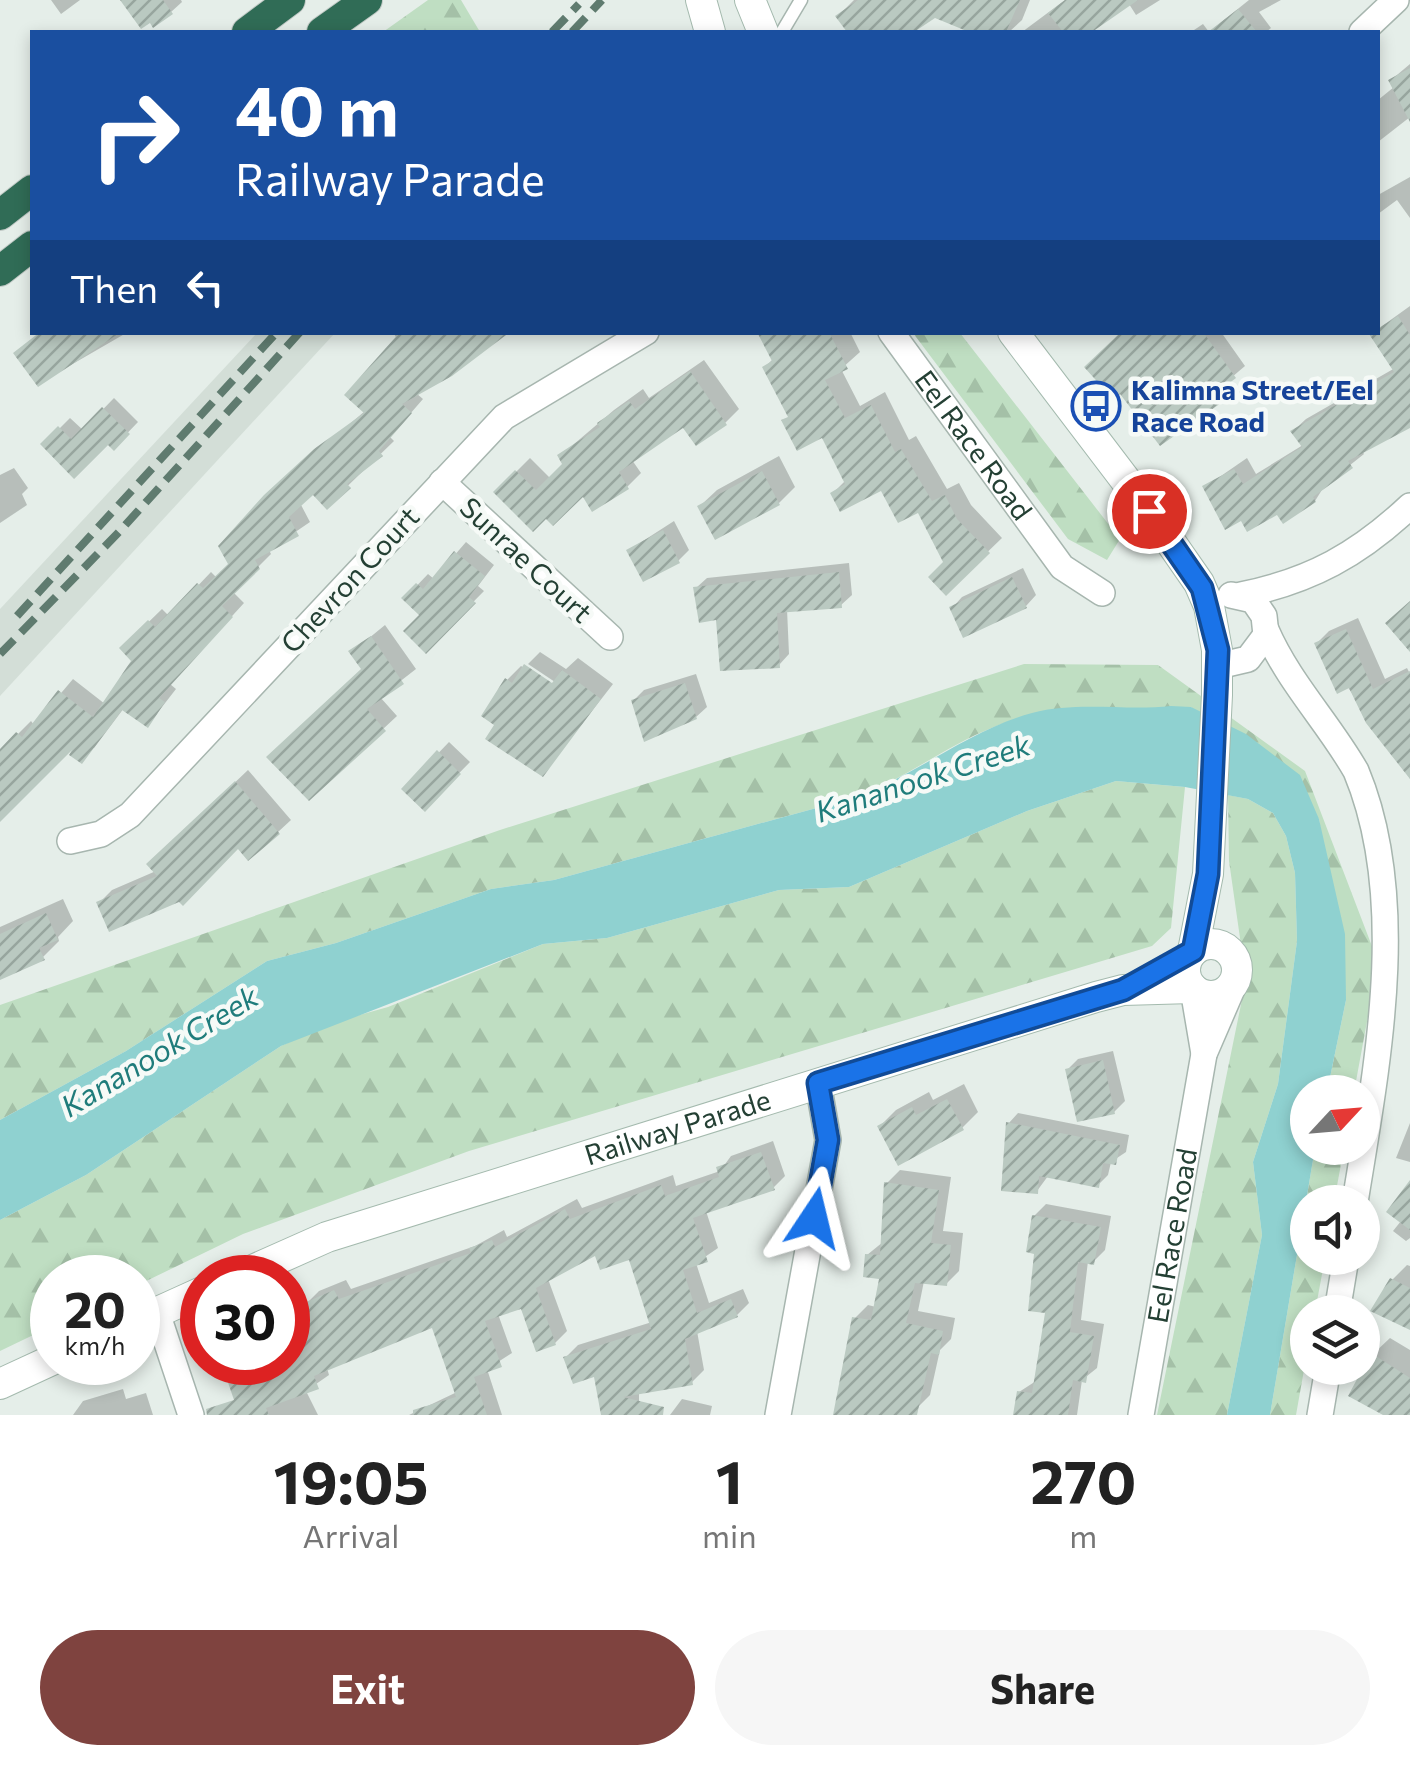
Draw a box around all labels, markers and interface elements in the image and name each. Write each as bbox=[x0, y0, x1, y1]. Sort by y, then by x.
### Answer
text: 40 m bbox=[235, 65, 399, 150]
icon: right bbox=[70, 70, 200, 200]
text: Railway Parade bbox=[235, 150, 545, 205]
icon: left bbox=[178, 260, 233, 315]
text: Then bbox=[70, 264, 158, 311]
street label: Eel Race Road bbox=[908, 363, 1040, 526]
place label: Kalimna Street/Eel Race Road bbox=[1131, 372, 1374, 438]
bus stop icon: Kalimna Street/Eel Race Road bbox=[1070, 380, 1122, 432]
pin bbox=[1107, 469, 1192, 554]
icon: arrive bbox=[1122, 484, 1177, 539]
street label: Sunrae Court bbox=[454, 490, 600, 629]
street label: Chevron Court bbox=[273, 499, 425, 659]
water label: Kananook Creek bbox=[810, 724, 1035, 829]
water label: Kananook Creek bbox=[53, 976, 265, 1123]
north arrow bbox=[1290, 1075, 1380, 1165]
map controls bbox=[1290, 1075, 1380, 1385]
street label: Railway Parade bbox=[580, 1082, 774, 1172]
street label: Eel Race Road bbox=[1139, 1146, 1203, 1325]
position arrow bbox=[762, 1166, 866, 1270]
button: sound bbox=[1290, 1185, 1380, 1275]
speed limit sign: 30 bbox=[180, 1255, 310, 1385]
text: 20 bbox=[64, 1277, 126, 1338]
button: layers bbox=[1290, 1295, 1380, 1385]
text: km/h bbox=[65, 1330, 125, 1360]
text: 19:05 bbox=[274, 1443, 428, 1516]
text: 1 bbox=[716, 1443, 743, 1516]
text: 270 bbox=[1030, 1443, 1136, 1516]
text: Arrival bbox=[303, 1515, 399, 1555]
text: min bbox=[702, 1515, 757, 1555]
text: m bbox=[1069, 1515, 1097, 1555]
button: Exit bbox=[40, 1630, 695, 1745]
button: Share bbox=[715, 1630, 1370, 1745]

